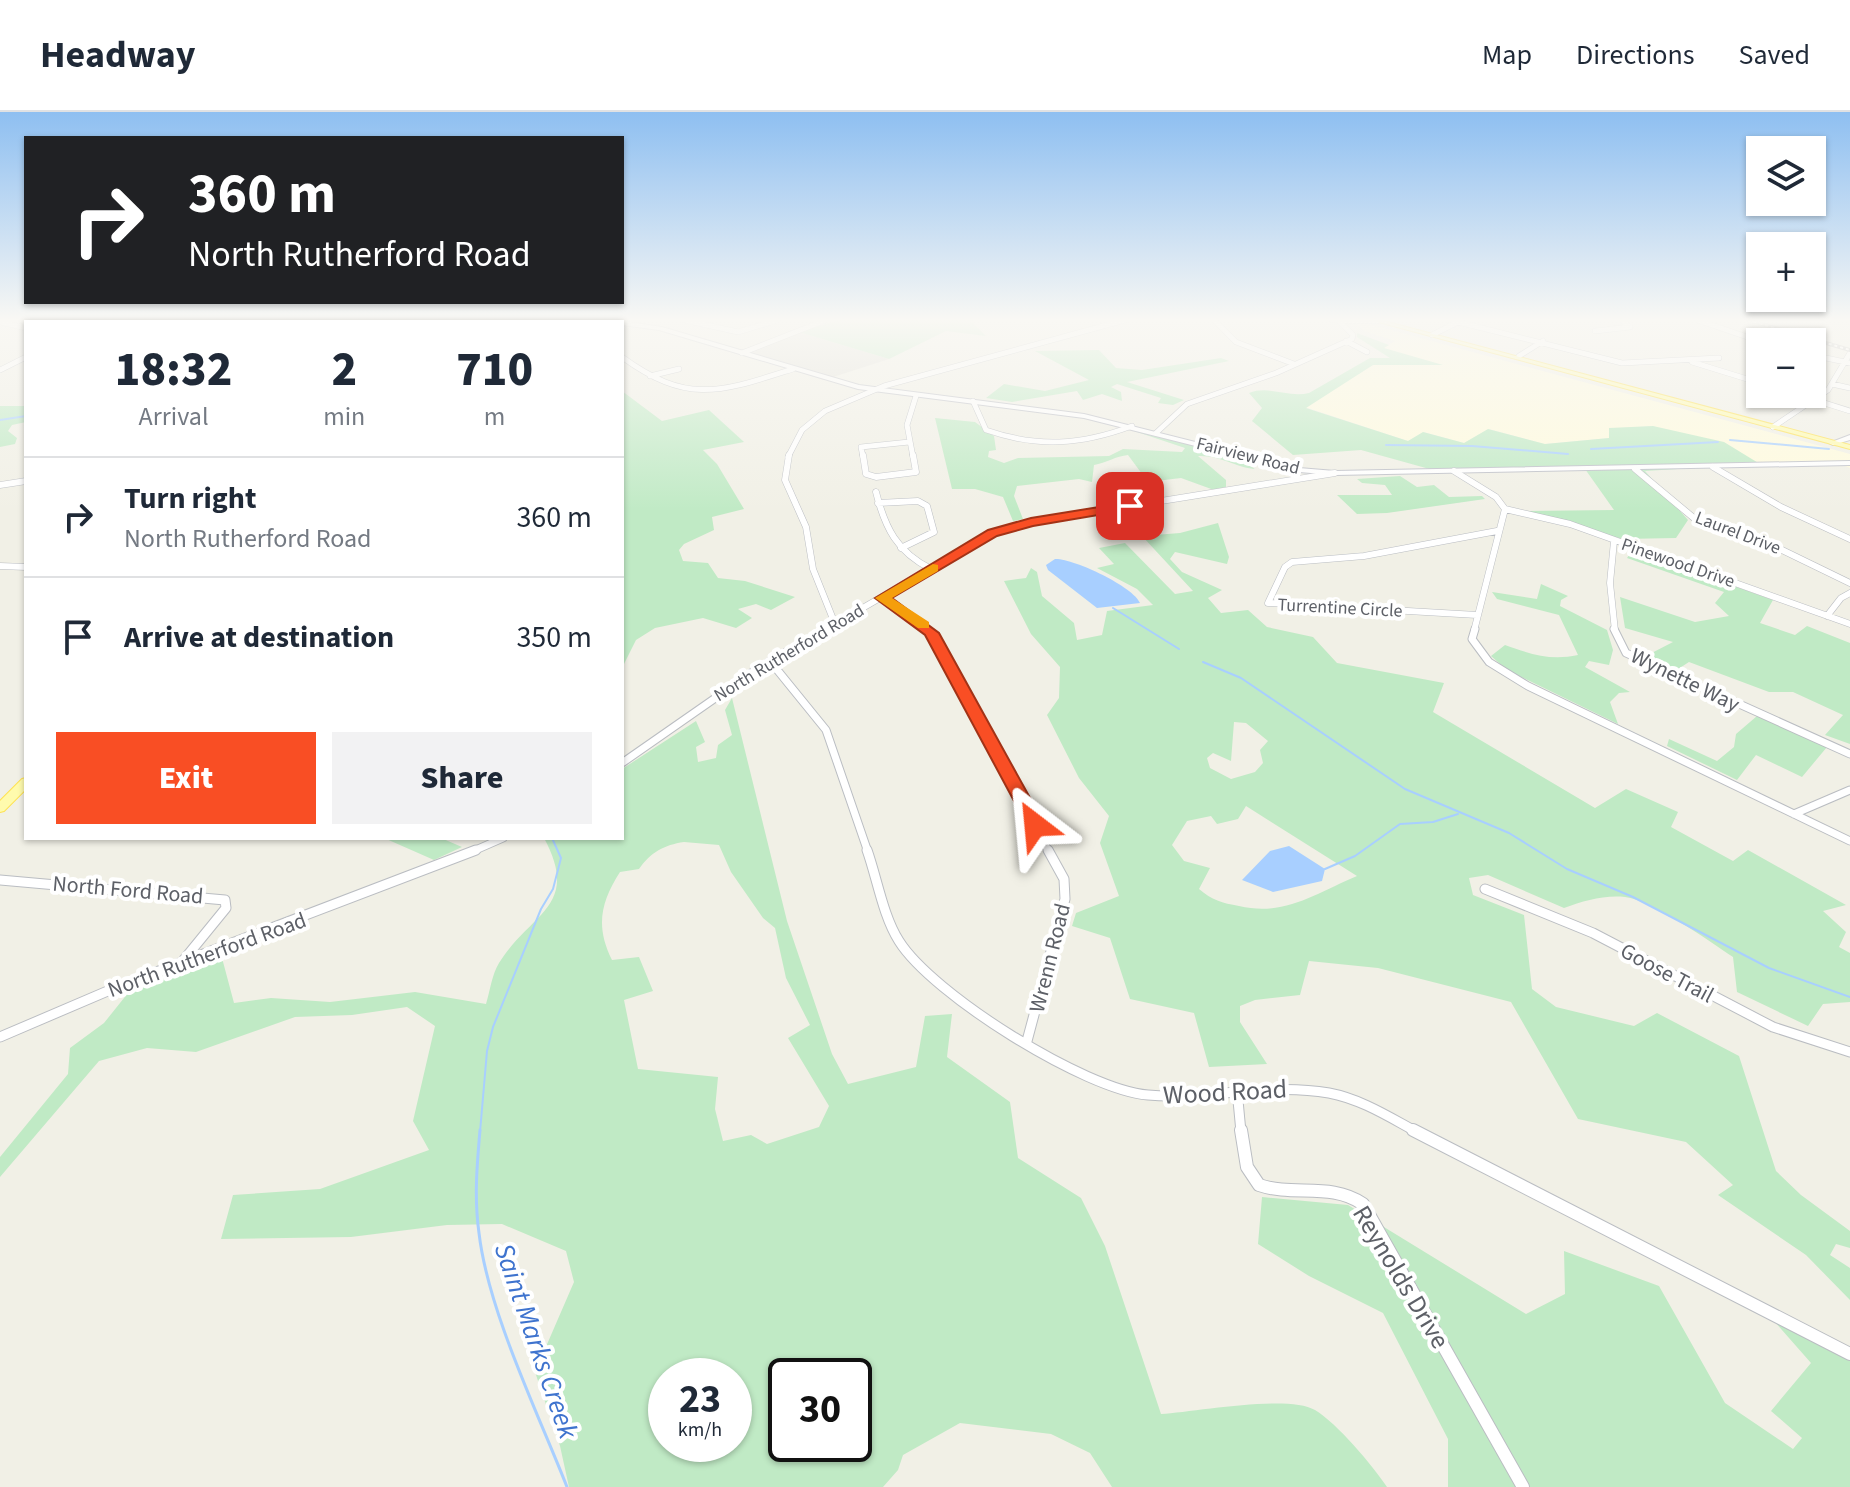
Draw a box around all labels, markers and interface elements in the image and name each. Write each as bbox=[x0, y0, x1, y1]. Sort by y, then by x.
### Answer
text: Headway bbox=[40, 28, 196, 82]
text: Map bbox=[1482, 35, 1532, 75]
text: Directions bbox=[1576, 35, 1695, 75]
text: Saved bbox=[1739, 35, 1810, 75]
map controls bbox=[1746, 136, 1826, 408]
button: layers bbox=[1746, 136, 1826, 216]
text: 360 m bbox=[188, 155, 336, 234]
icon: right bbox=[56, 168, 160, 272]
text: North Rutherford Road bbox=[188, 229, 531, 280]
button: + bbox=[1746, 232, 1826, 312]
button: − bbox=[1746, 328, 1826, 408]
text: 18:32 bbox=[115, 336, 232, 404]
text: 2 bbox=[331, 336, 357, 404]
text: 710 bbox=[456, 336, 533, 404]
text: Arrival bbox=[139, 398, 209, 435]
text: min bbox=[323, 398, 365, 435]
text: m bbox=[484, 398, 505, 435]
street label: Fairview Road bbox=[1194, 431, 1302, 481]
pin bbox=[1096, 472, 1164, 540]
text: Turn right bbox=[124, 477, 256, 520]
icon: arrive bbox=[1108, 484, 1152, 528]
icon: right bbox=[56, 495, 100, 539]
text: 360 m bbox=[516, 496, 592, 539]
street label: Laurel Drive bbox=[1692, 505, 1784, 561]
text: North Rutherford Road bbox=[124, 520, 371, 557]
street label: Pinewood Drive bbox=[1618, 532, 1738, 594]
street label: Turrentine Circle bbox=[1277, 592, 1403, 624]
street label: North Rutherford Road bbox=[709, 598, 869, 708]
icon: arrive bbox=[56, 615, 100, 659]
text: Arrive at destination bbox=[124, 616, 394, 659]
text: 350 m bbox=[516, 616, 592, 659]
street label: Wynette Way bbox=[1625, 640, 1746, 721]
button: Exit bbox=[56, 732, 316, 824]
button: Share bbox=[332, 732, 592, 824]
position arrow bbox=[993, 783, 1077, 867]
street label: North Ford Road bbox=[51, 867, 205, 913]
street label: Wrenn Road bbox=[1021, 900, 1079, 1016]
street label: North Rutherford Road bbox=[103, 904, 311, 1006]
street label: Goose Trail bbox=[1614, 935, 1720, 1011]
street label: Wood Road bbox=[1162, 1070, 1288, 1114]
street label: Reynolds Drive bbox=[1344, 1198, 1458, 1356]
water label: Saint Marks Creek bbox=[484, 1238, 588, 1445]
speed limit sign: 30 bbox=[768, 1358, 872, 1462]
text: 23 bbox=[679, 1371, 721, 1428]
text: km/h bbox=[678, 1416, 722, 1444]

